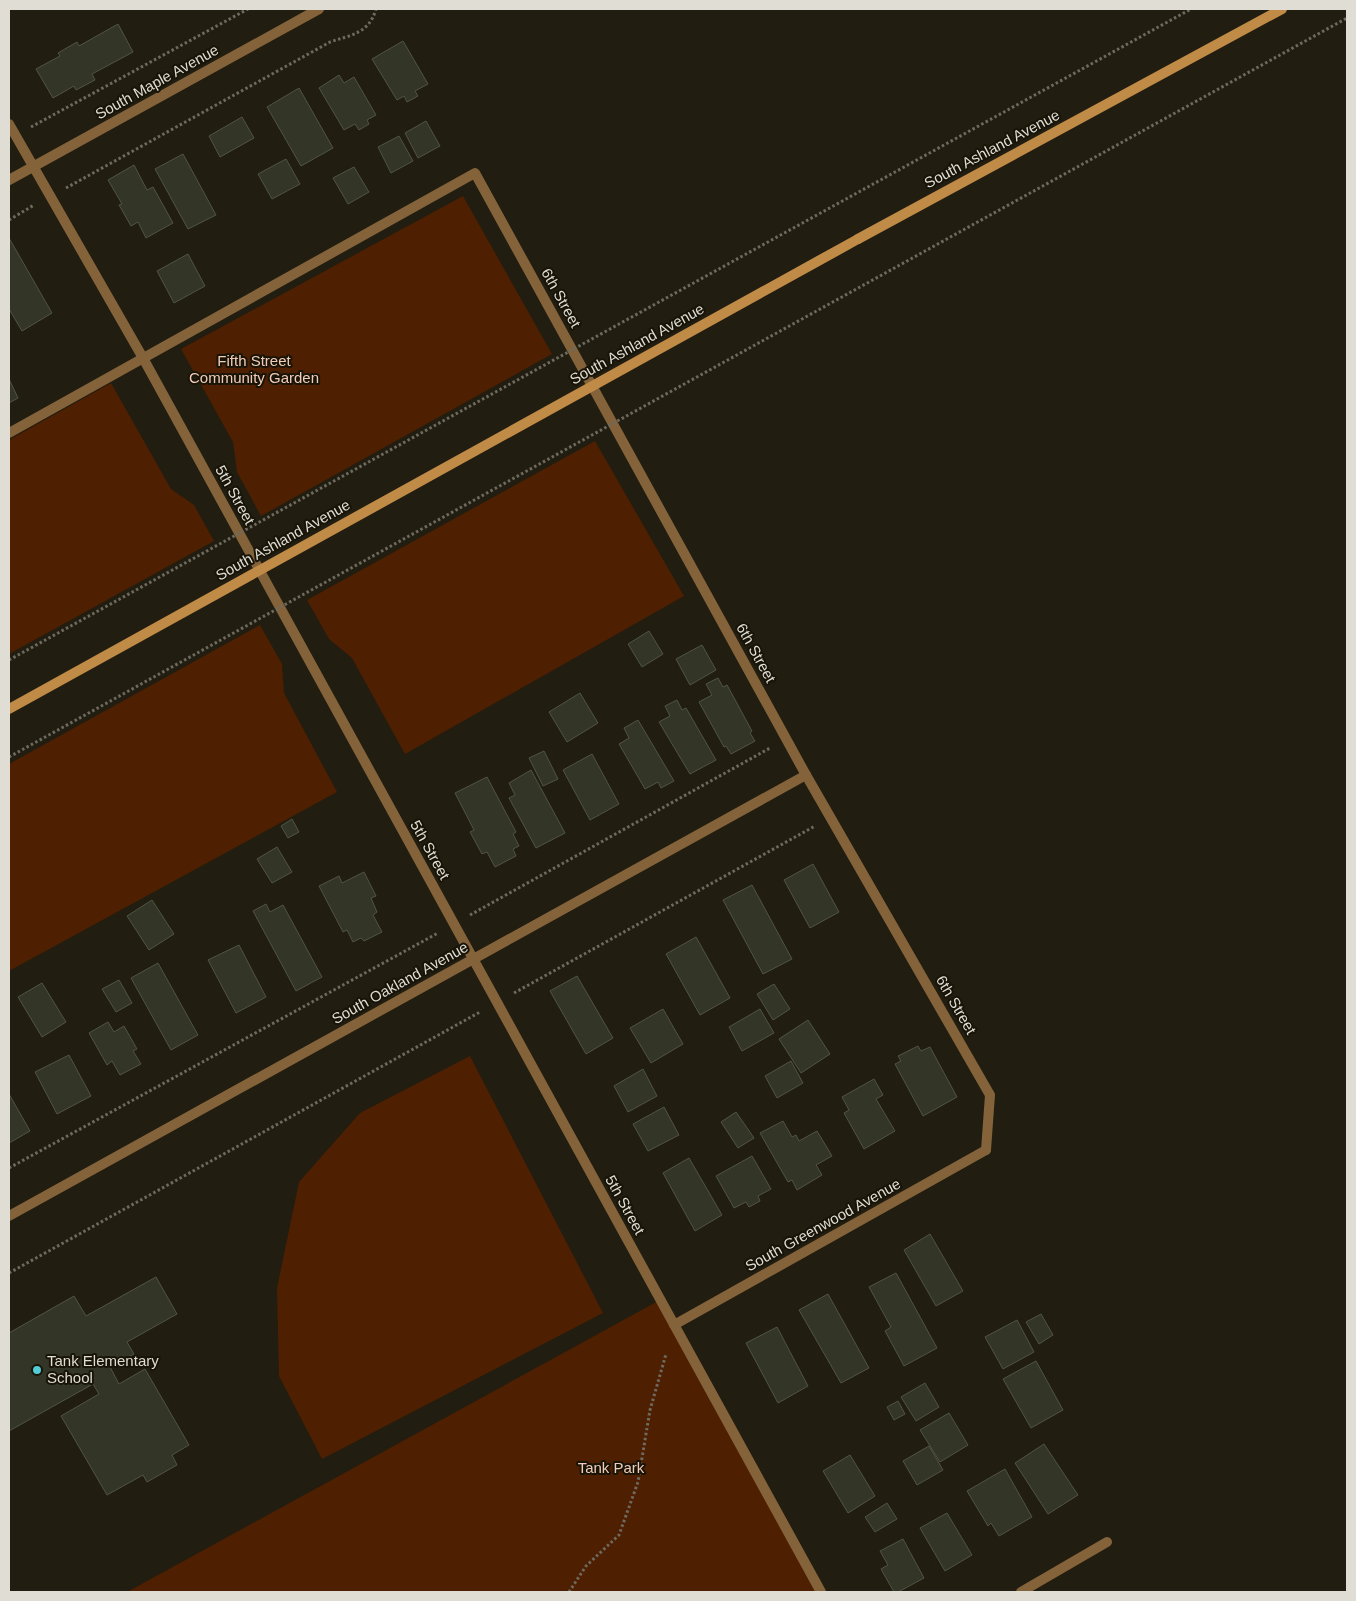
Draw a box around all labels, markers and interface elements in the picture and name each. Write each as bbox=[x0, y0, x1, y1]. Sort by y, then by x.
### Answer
street label: South Maple Avenue bbox=[92, 41, 221, 122]
street label: South Ashland Avenue bbox=[921, 106, 1062, 191]
street label: 6th Street bbox=[538, 265, 585, 331]
street label: South Ashland Avenue bbox=[567, 300, 707, 388]
park label: Fifth Street Community Garden bbox=[189, 352, 319, 386]
street label: 5th Street bbox=[212, 462, 259, 528]
street label: South Ashland Avenue bbox=[213, 496, 353, 584]
street label: 6th Street bbox=[733, 620, 780, 686]
street label: 5th Street bbox=[407, 817, 454, 883]
street label: South Oakland Avenue bbox=[329, 938, 471, 1027]
street label: 6th Street bbox=[933, 972, 980, 1038]
street label: 5th Street bbox=[602, 1172, 649, 1238]
street label: South Greenwood Avenue bbox=[742, 1175, 903, 1274]
place label: Tank Elementary School bbox=[47, 1352, 159, 1386]
marker: Tank Elementary School bbox=[31, 1364, 43, 1376]
park label: Tank Park bbox=[578, 1459, 645, 1476]

